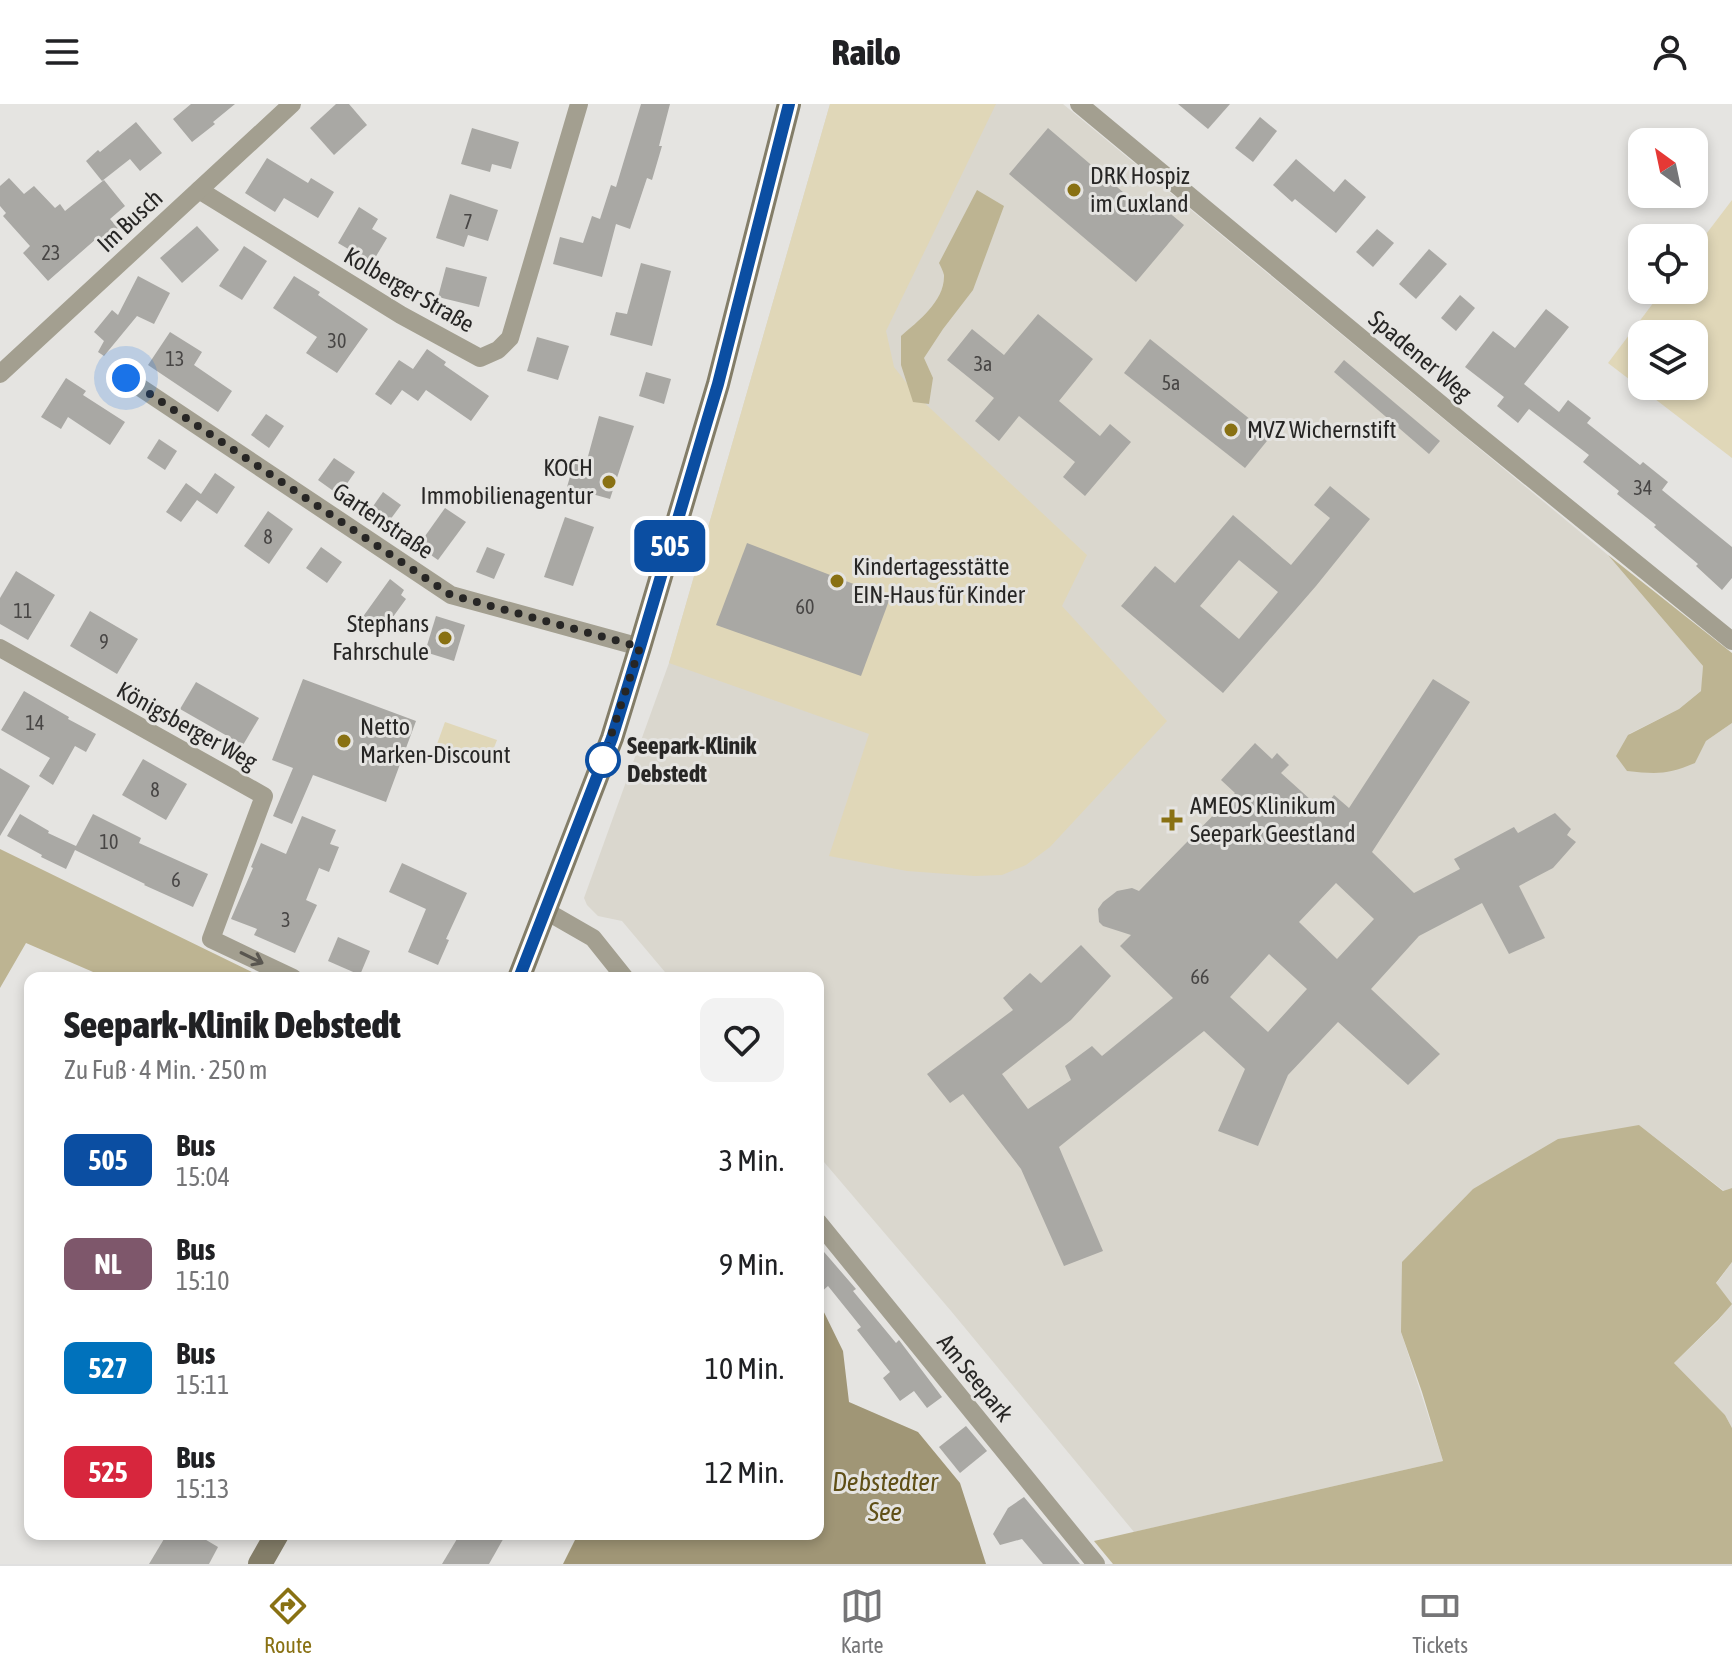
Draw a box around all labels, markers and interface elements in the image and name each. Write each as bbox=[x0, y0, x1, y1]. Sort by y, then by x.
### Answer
icon: menu bbox=[40, 30, 84, 74]
icon: person bbox=[1648, 30, 1692, 74]
text: Railo bbox=[831, 31, 901, 73]
north arrow bbox=[1628, 128, 1708, 208]
map controls bbox=[1628, 128, 1708, 400]
place label: DRK Hospiz im Cuxland bbox=[1090, 162, 1190, 217]
marker: DRK Hospiz im Cuxland bbox=[1065, 181, 1083, 199]
street label: Im Busch bbox=[92, 184, 168, 257]
house number: 7 bbox=[463, 210, 473, 233]
button: locate bbox=[1628, 224, 1708, 304]
house number: 23 bbox=[42, 241, 60, 264]
street label: Kolberger Straße bbox=[339, 241, 479, 338]
street label: Spadener Weg bbox=[1363, 305, 1478, 407]
button: layers bbox=[1628, 320, 1708, 400]
house number: 30 bbox=[328, 329, 346, 352]
house number: 13 bbox=[166, 347, 184, 370]
house number: 3a bbox=[974, 352, 992, 375]
your location bbox=[106, 358, 146, 398]
house number: 5a bbox=[1162, 371, 1180, 394]
place label: MVZ Wichernstift bbox=[1247, 416, 1397, 443]
marker: MVZ Wichernstift bbox=[1222, 421, 1240, 439]
place label: KOCH Immobilienagentur bbox=[421, 454, 594, 509]
marker: KOCH Immobilienagentur bbox=[600, 473, 618, 491]
house number: 34 bbox=[1634, 476, 1652, 499]
street label: Gartenstraße bbox=[328, 477, 439, 564]
line badge: 505 bbox=[624, 520, 716, 572]
house number: 8 bbox=[263, 525, 273, 548]
text: 505 bbox=[650, 530, 690, 562]
place label: Kindertagesstätte EIN-Haus für Kinder bbox=[853, 553, 1026, 608]
marker: Kindertagesstätte EIN-Haus für Kinder bbox=[828, 572, 846, 590]
house number: 60 bbox=[796, 595, 814, 618]
house number: 11 bbox=[14, 599, 32, 622]
place label: Stephans Fahrschule bbox=[332, 610, 429, 665]
marker: Stephans Fahrschule bbox=[436, 629, 454, 647]
house number: 9 bbox=[99, 630, 109, 653]
street label: Königsberger Weg bbox=[112, 676, 263, 776]
house number: 14 bbox=[26, 711, 44, 734]
place label: Netto Marken-Discount bbox=[360, 713, 511, 768]
marker: Netto Marken-Discount bbox=[335, 732, 353, 750]
place label: Seepark-Klinik Debstedt bbox=[627, 732, 757, 787]
marker: Seepark-Klinik Debstedt bbox=[586, 743, 620, 777]
house number: 8 bbox=[150, 778, 160, 801]
place label: AMEOS Klinikum Seepark Geestland bbox=[1190, 792, 1356, 847]
marker: AMEOS Klinikum Seepark Geestland bbox=[1161, 809, 1183, 831]
house number: 10 bbox=[100, 830, 118, 853]
house number: 6 bbox=[171, 868, 181, 891]
house number: 3 bbox=[281, 908, 291, 931]
one-way arrow bbox=[240, 951, 264, 966]
house number: 66 bbox=[1191, 965, 1209, 988]
button: heart bbox=[700, 998, 784, 1082]
text: Seepark-Klinik Debstedt bbox=[64, 1003, 400, 1046]
text: Zu Fuß · 4 Min. · 250 m bbox=[64, 1055, 268, 1085]
text: Bus bbox=[176, 1128, 215, 1162]
text: 3 Min. bbox=[719, 1143, 784, 1177]
text: 505 bbox=[88, 1144, 128, 1176]
text: 15:04 bbox=[176, 1162, 230, 1192]
text: Bus bbox=[176, 1232, 215, 1266]
text: 9 Min. bbox=[719, 1247, 784, 1281]
text: NL bbox=[94, 1248, 122, 1280]
text: 15:10 bbox=[176, 1266, 230, 1296]
street label: Am Seepark bbox=[932, 1329, 1019, 1427]
text: Bus bbox=[176, 1336, 215, 1370]
text: 10 Min. bbox=[705, 1351, 784, 1385]
text: 527 bbox=[88, 1352, 128, 1384]
text: 15:11 bbox=[176, 1370, 230, 1400]
text: Bus bbox=[176, 1440, 215, 1474]
text: 12 Min. bbox=[705, 1455, 784, 1489]
text: 525 bbox=[88, 1456, 128, 1488]
water label: Debstedter See bbox=[832, 1467, 939, 1527]
text: 15:13 bbox=[176, 1474, 230, 1504]
tab: Route bbox=[264, 1584, 312, 1658]
tab: Karte bbox=[840, 1584, 884, 1658]
tab: Tickets bbox=[1412, 1584, 1468, 1658]

